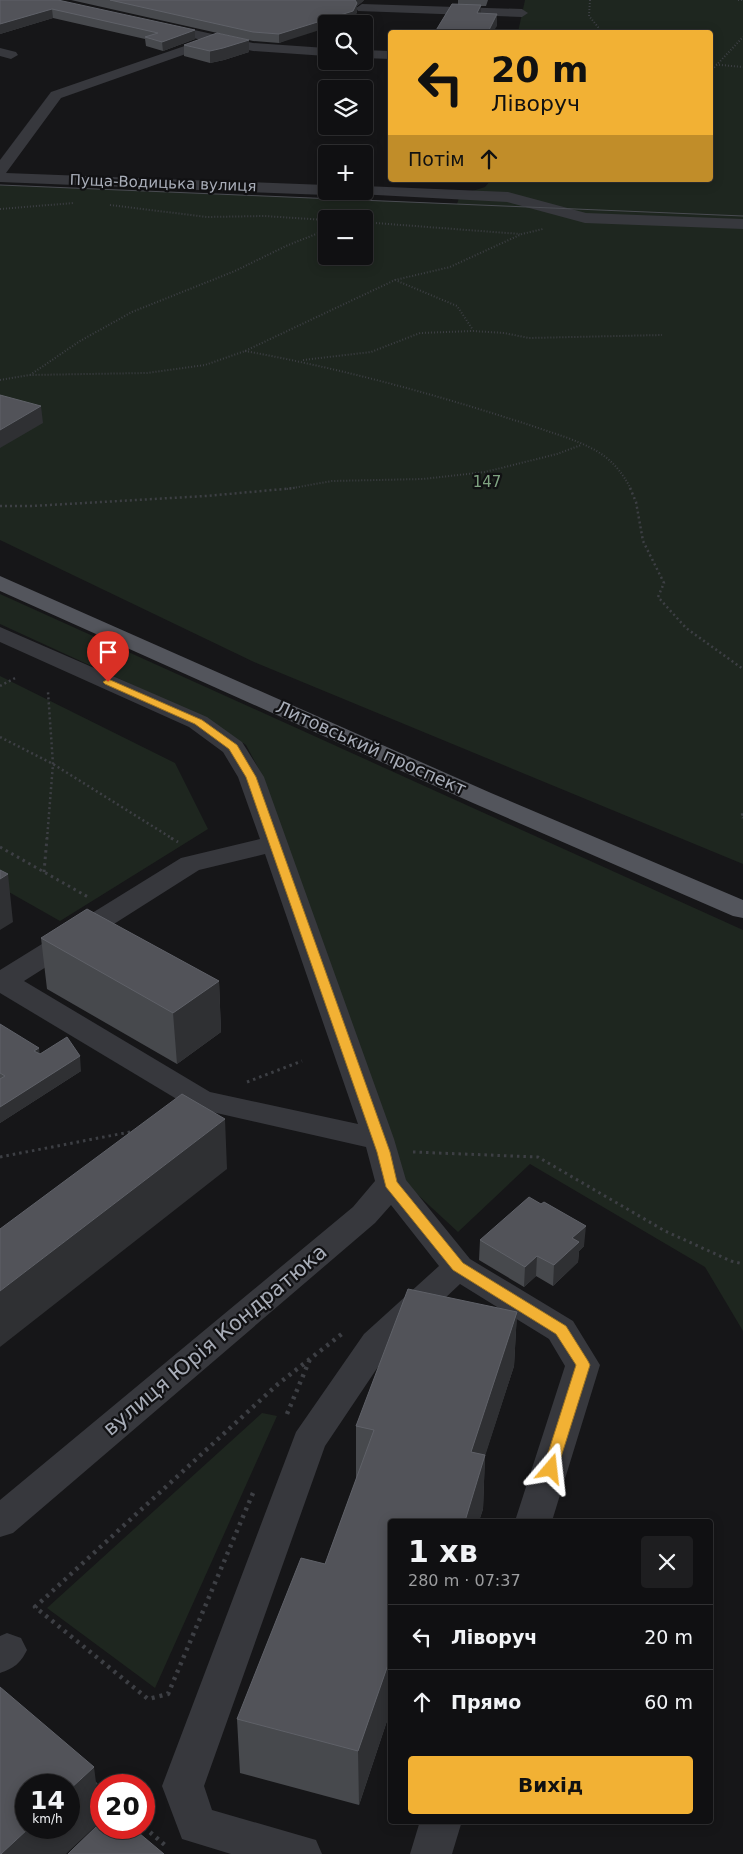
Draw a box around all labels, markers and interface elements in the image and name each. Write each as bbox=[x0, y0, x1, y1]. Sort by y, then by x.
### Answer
map controls bbox=[318, 15, 373, 265]
button: search bbox=[318, 15, 373, 70]
icon: left bbox=[408, 50, 473, 115]
text: 20 m bbox=[491, 50, 588, 90]
button: layers bbox=[318, 80, 373, 135]
text: Ліворуч bbox=[491, 91, 580, 116]
button: + bbox=[318, 145, 373, 200]
icon: ahead bbox=[475, 145, 503, 173]
text: Потім bbox=[408, 148, 465, 170]
street label: Пуща-Водицька вулиця bbox=[69, 171, 257, 195]
button: − bbox=[318, 210, 373, 265]
park label: 147 bbox=[473, 473, 501, 491]
pin bbox=[87, 631, 129, 682]
icon: arrive bbox=[94, 638, 122, 666]
street label: Литовський проспект bbox=[273, 696, 470, 799]
street label: вулиця Юрія Кондратюка bbox=[98, 1239, 332, 1441]
position arrow bbox=[524, 1442, 576, 1494]
text: 1 хв bbox=[408, 1534, 478, 1569]
button: close bbox=[641, 1536, 693, 1588]
text: 280 m · 07:37 bbox=[408, 1571, 521, 1590]
icon: left bbox=[408, 1623, 436, 1651]
text: Ліворуч bbox=[451, 1626, 537, 1648]
text: 20 m bbox=[644, 1626, 693, 1648]
icon: ahead bbox=[408, 1688, 436, 1716]
text: Прямо bbox=[451, 1691, 521, 1713]
text: 60 m bbox=[644, 1691, 693, 1713]
button: Вихід bbox=[408, 1756, 693, 1814]
speed limit sign: 20 bbox=[90, 1774, 155, 1839]
text: 14 bbox=[30, 1786, 65, 1815]
text: km/h bbox=[32, 1812, 63, 1826]

